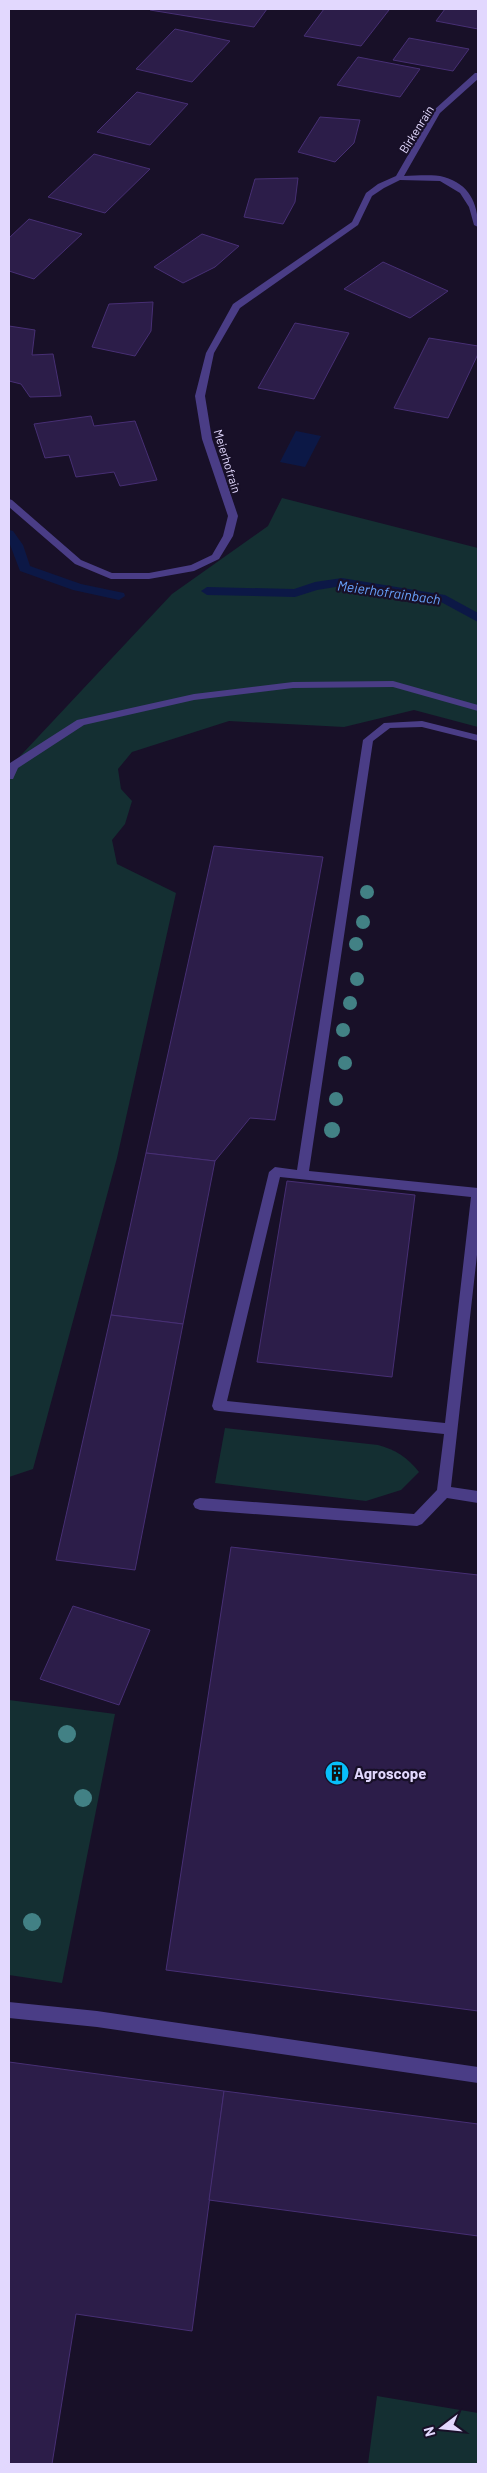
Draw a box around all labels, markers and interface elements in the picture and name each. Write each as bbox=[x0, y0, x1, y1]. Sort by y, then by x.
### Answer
street label: Birkenrain bbox=[396, 103, 436, 155]
street label: Meierhofrain bbox=[212, 427, 244, 495]
water label: Meierhofrainbach bbox=[336, 576, 442, 608]
building icon: Agroscope bbox=[324, 1760, 350, 1786]
place label: Agroscope bbox=[354, 1764, 427, 1782]
north arrow bbox=[417, 2403, 467, 2453]
text: N bbox=[420, 2425, 438, 2439]

